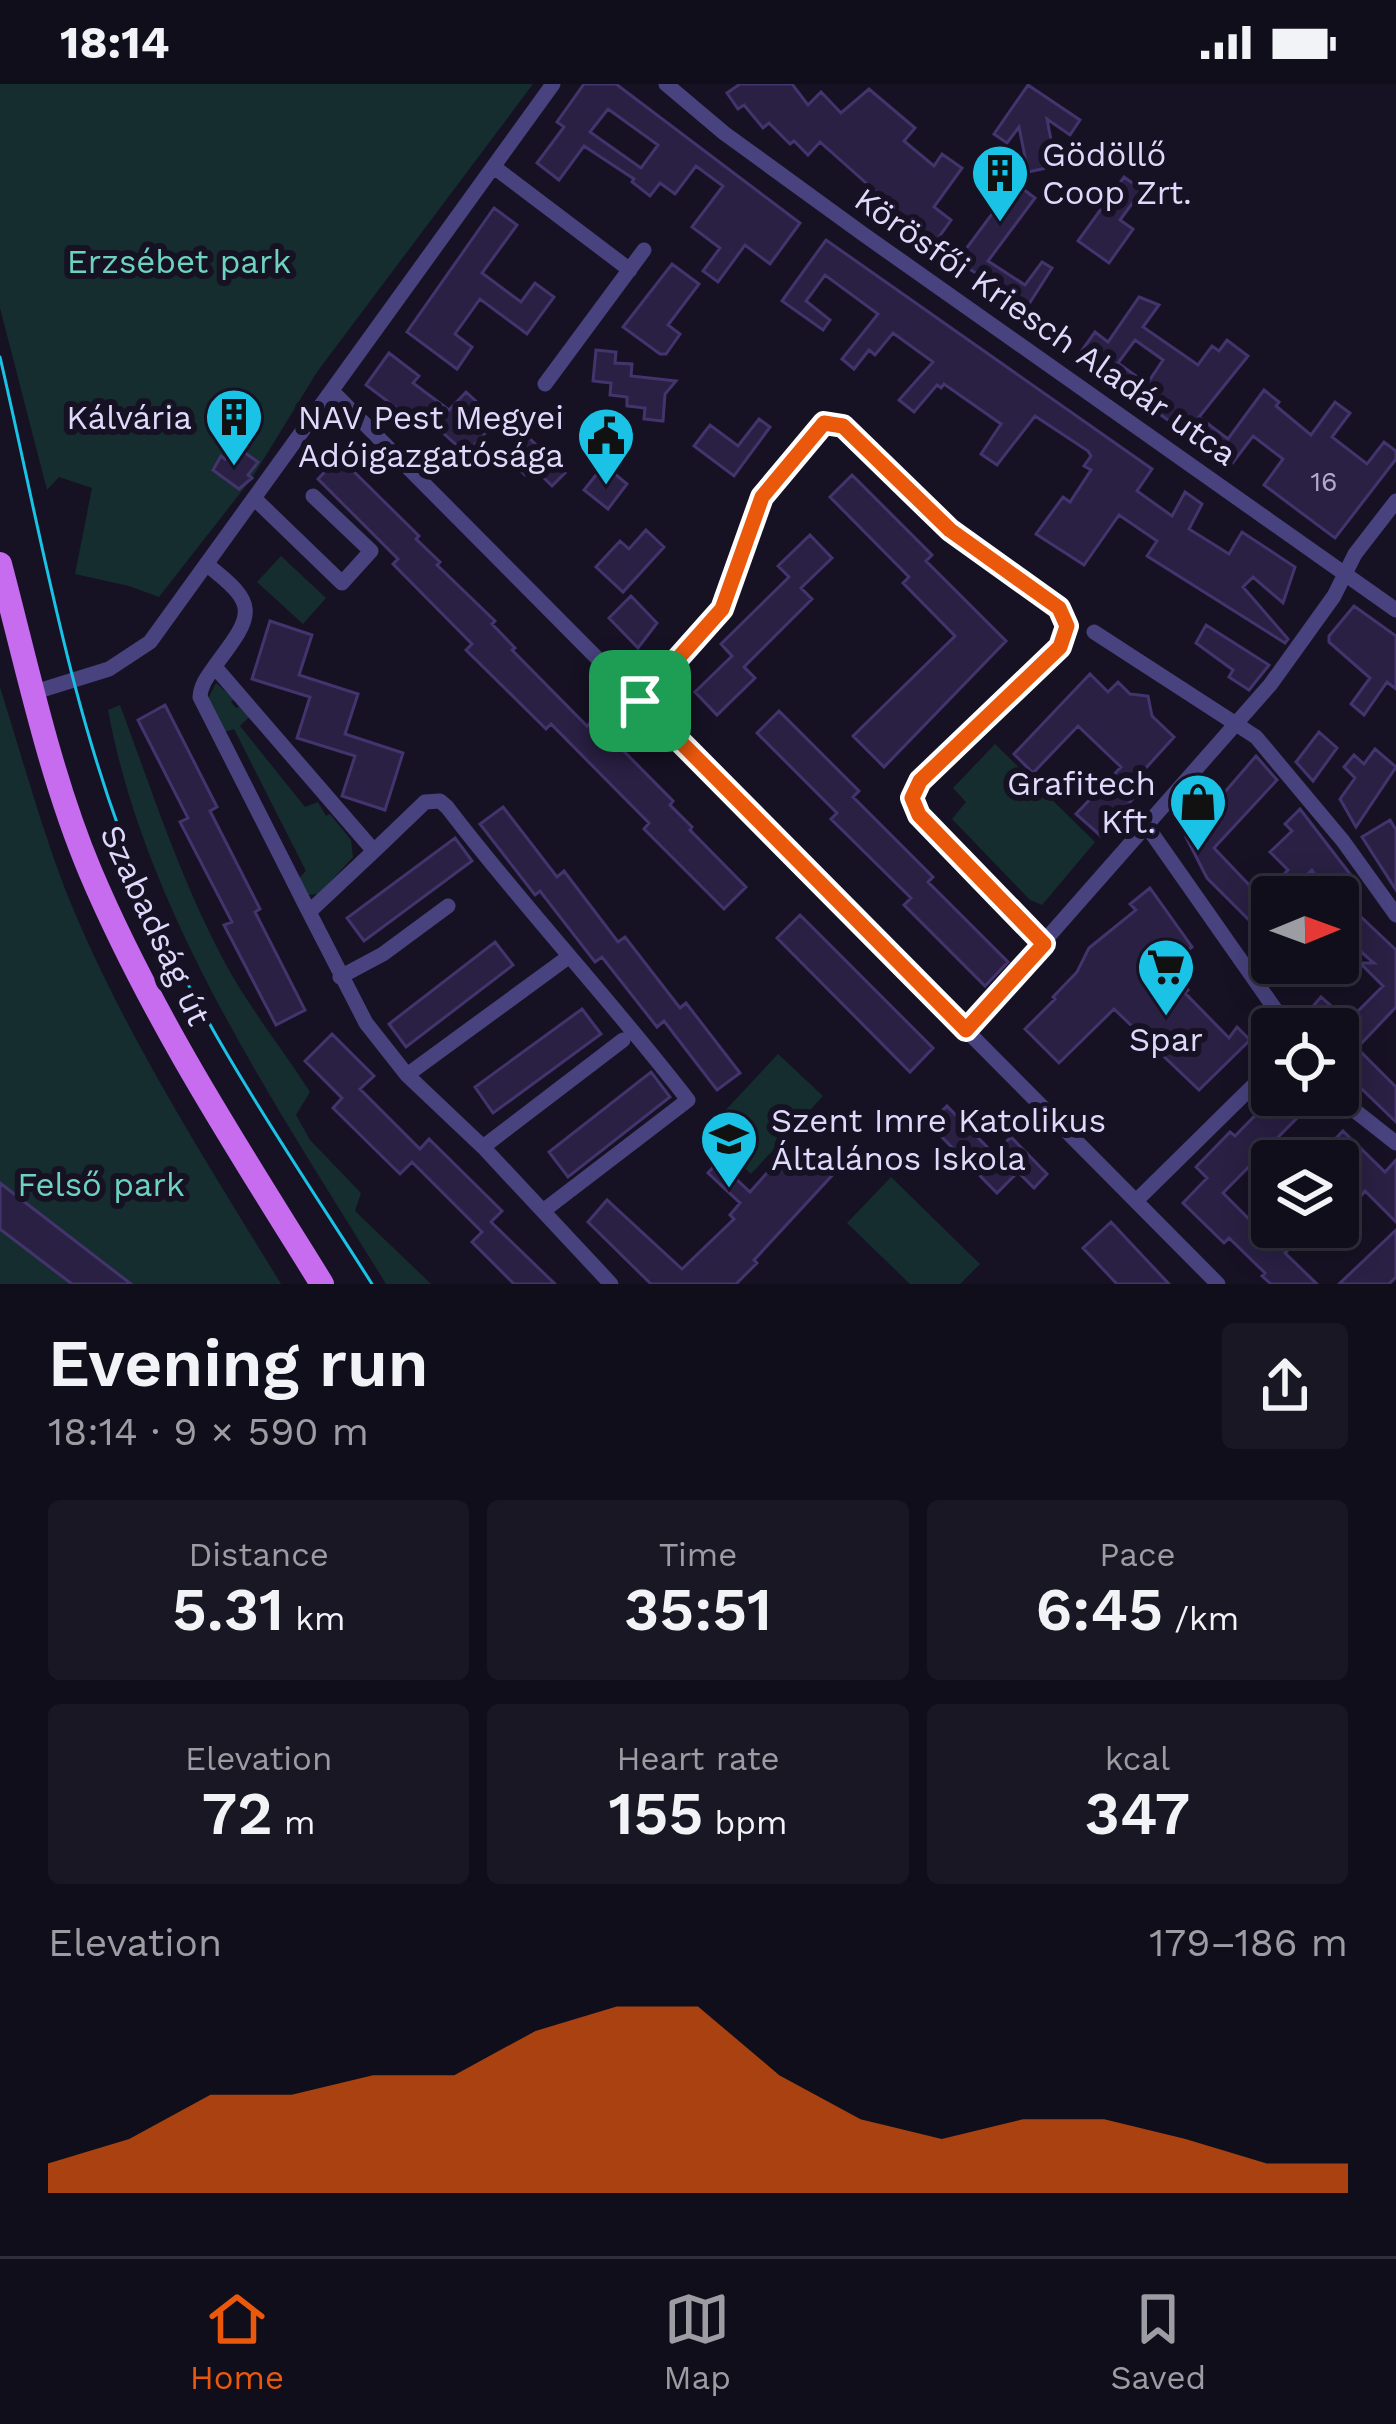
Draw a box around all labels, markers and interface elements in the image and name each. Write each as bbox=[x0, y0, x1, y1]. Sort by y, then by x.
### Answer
text: 18:14 bbox=[60, 16, 170, 69]
place label: Gödöllő Coop Zrt. bbox=[1042, 135, 1192, 212]
building icon: Gödöllő Coop Zrt. bbox=[969, 142, 1031, 224]
street label: Körösfői Kriesch Aladár utca bbox=[847, 179, 1244, 473]
park label: Erzsébet park bbox=[67, 242, 291, 281]
building icon: Kálvária bbox=[203, 386, 265, 468]
place label: Kálvária bbox=[66, 398, 192, 437]
place label: NAV Pest Megyei Adóigazgatósága bbox=[298, 398, 564, 475]
public building icon: NAV Pest Megyei Adóigazgatósága bbox=[575, 405, 637, 487]
house number: 16 bbox=[1311, 466, 1337, 498]
pin bbox=[589, 650, 691, 752]
icon: arrive bbox=[607, 668, 673, 734]
place label: Grafitech Kft. bbox=[1007, 764, 1156, 841]
shop icon: Grafitech Kft. bbox=[1167, 771, 1229, 853]
street label: Szabadság út bbox=[92, 819, 219, 1032]
north arrow bbox=[1251, 876, 1359, 984]
map controls bbox=[1251, 876, 1359, 1248]
supermarket icon: Spar bbox=[1135, 936, 1197, 1018]
button: locate bbox=[1251, 1008, 1359, 1116]
place label: Spar bbox=[1129, 1020, 1203, 1059]
place label: Szent Imre Katolikus Általános Iskola bbox=[771, 1101, 1106, 1178]
school or university icon: Szent Imre Katolikus Általános Iskola bbox=[698, 1108, 760, 1190]
button: layers bbox=[1251, 1140, 1359, 1248]
park label: Felső park bbox=[17, 1165, 185, 1204]
button: share bbox=[1222, 1323, 1348, 1449]
text: Evening run bbox=[48, 1325, 429, 1402]
text: 18:14 · 9 × 590 m bbox=[48, 1409, 369, 1454]
text: Distance bbox=[189, 1535, 329, 1574]
text: Time bbox=[659, 1535, 737, 1574]
text: Pace bbox=[1099, 1535, 1176, 1574]
text: 5.31 bbox=[172, 1574, 284, 1645]
text: 35:51 bbox=[624, 1574, 772, 1645]
text: 6:45 bbox=[1036, 1574, 1163, 1645]
text: km bbox=[284, 1599, 345, 1638]
text: /km bbox=[1163, 1599, 1239, 1638]
text: Elevation bbox=[185, 1739, 332, 1778]
text: Heart rate bbox=[616, 1739, 780, 1778]
text: kcal bbox=[1105, 1739, 1170, 1778]
text: 72 bbox=[202, 1778, 273, 1849]
text: 155 bbox=[609, 1778, 703, 1849]
text: 347 bbox=[1084, 1778, 1190, 1849]
text: m bbox=[273, 1803, 315, 1842]
text: bpm bbox=[703, 1803, 787, 1842]
text: Elevation bbox=[48, 1920, 222, 1965]
text: 179–186 m bbox=[1149, 1920, 1348, 1965]
tab: Home bbox=[190, 2286, 284, 2397]
tab: Map bbox=[664, 2286, 731, 2397]
tab: Saved bbox=[1110, 2286, 1206, 2397]

